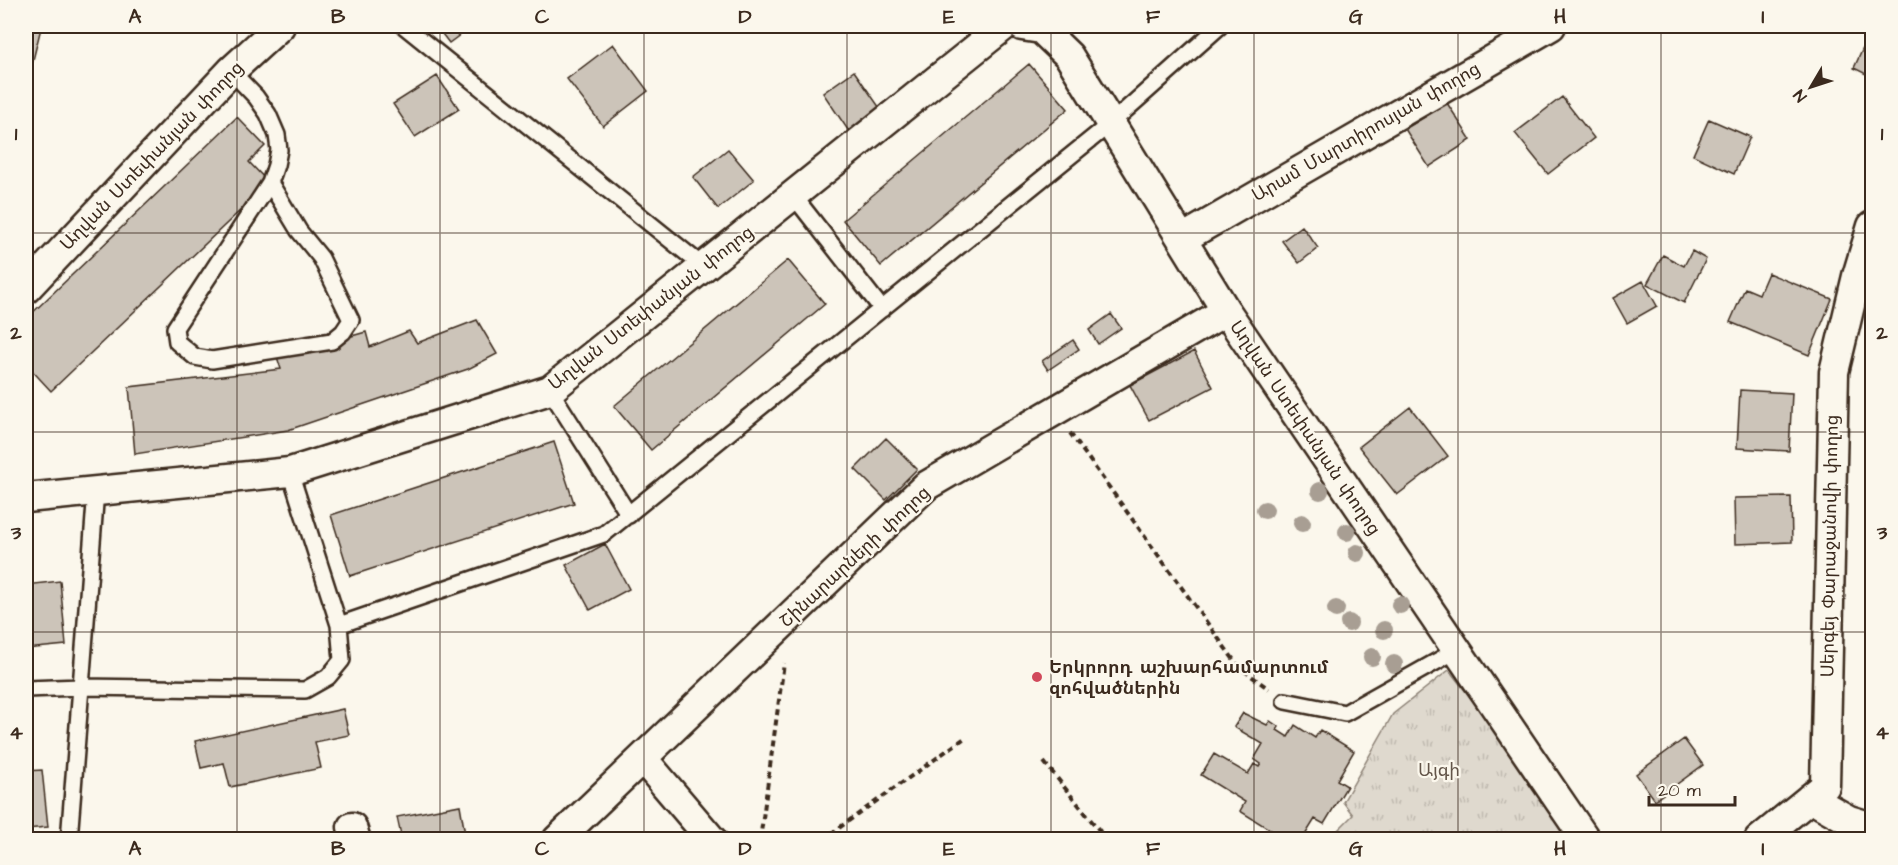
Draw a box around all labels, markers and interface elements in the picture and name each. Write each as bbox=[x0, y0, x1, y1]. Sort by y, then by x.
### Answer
text: A bbox=[129, 3, 142, 31]
text: B bbox=[331, 3, 346, 31]
text: C bbox=[535, 3, 550, 31]
text: D bbox=[739, 3, 752, 31]
text: E bbox=[943, 3, 955, 31]
text: F bbox=[1146, 3, 1161, 31]
text: G bbox=[1349, 3, 1363, 31]
text: H bbox=[1554, 3, 1566, 31]
text: I bbox=[1761, 3, 1765, 31]
street label: Աղվան Ստեփանյան փողոց bbox=[55, 56, 249, 256]
street label: Արամ Մարտիրոսյան փողոց bbox=[1247, 56, 1485, 208]
north arrow bbox=[1781, 57, 1841, 117]
text: N bbox=[1788, 85, 1812, 107]
text: 1 bbox=[15, 120, 18, 148]
text: 1 bbox=[1881, 120, 1884, 148]
street label: Աղվան Ստեփանյան փողոց bbox=[543, 220, 759, 396]
street label: Աղվան Ստեփանյան փողոց bbox=[1224, 316, 1386, 540]
text: 2 bbox=[9, 319, 22, 347]
text: 2 bbox=[1875, 319, 1888, 347]
street label: Սերգեյ Փարաջանովի փողոց bbox=[1815, 414, 1845, 678]
street label: Շինարարների փողոց bbox=[774, 481, 936, 633]
text: 3 bbox=[10, 519, 22, 547]
text: 3 bbox=[1876, 519, 1888, 547]
place label: Երկրորդ աշխարհամարտում զոհվածներին bbox=[1049, 655, 1329, 701]
marker: Երկրորդ աշխարհամարտում զոհվածներին bbox=[1030, 670, 1044, 684]
text: 4 bbox=[9, 719, 23, 747]
text: 4 bbox=[1875, 719, 1889, 747]
park label: Այգի bbox=[1418, 758, 1460, 783]
scale bar bbox=[1649, 769, 1734, 807]
text: 20 m bbox=[1658, 778, 1701, 803]
text: A bbox=[129, 835, 142, 863]
text: B bbox=[331, 835, 346, 863]
text: C bbox=[535, 835, 550, 863]
text: D bbox=[739, 835, 752, 863]
text: E bbox=[943, 835, 955, 863]
text: F bbox=[1146, 835, 1161, 863]
text: G bbox=[1349, 835, 1363, 863]
text: H bbox=[1554, 835, 1566, 863]
text: I bbox=[1761, 835, 1765, 863]

